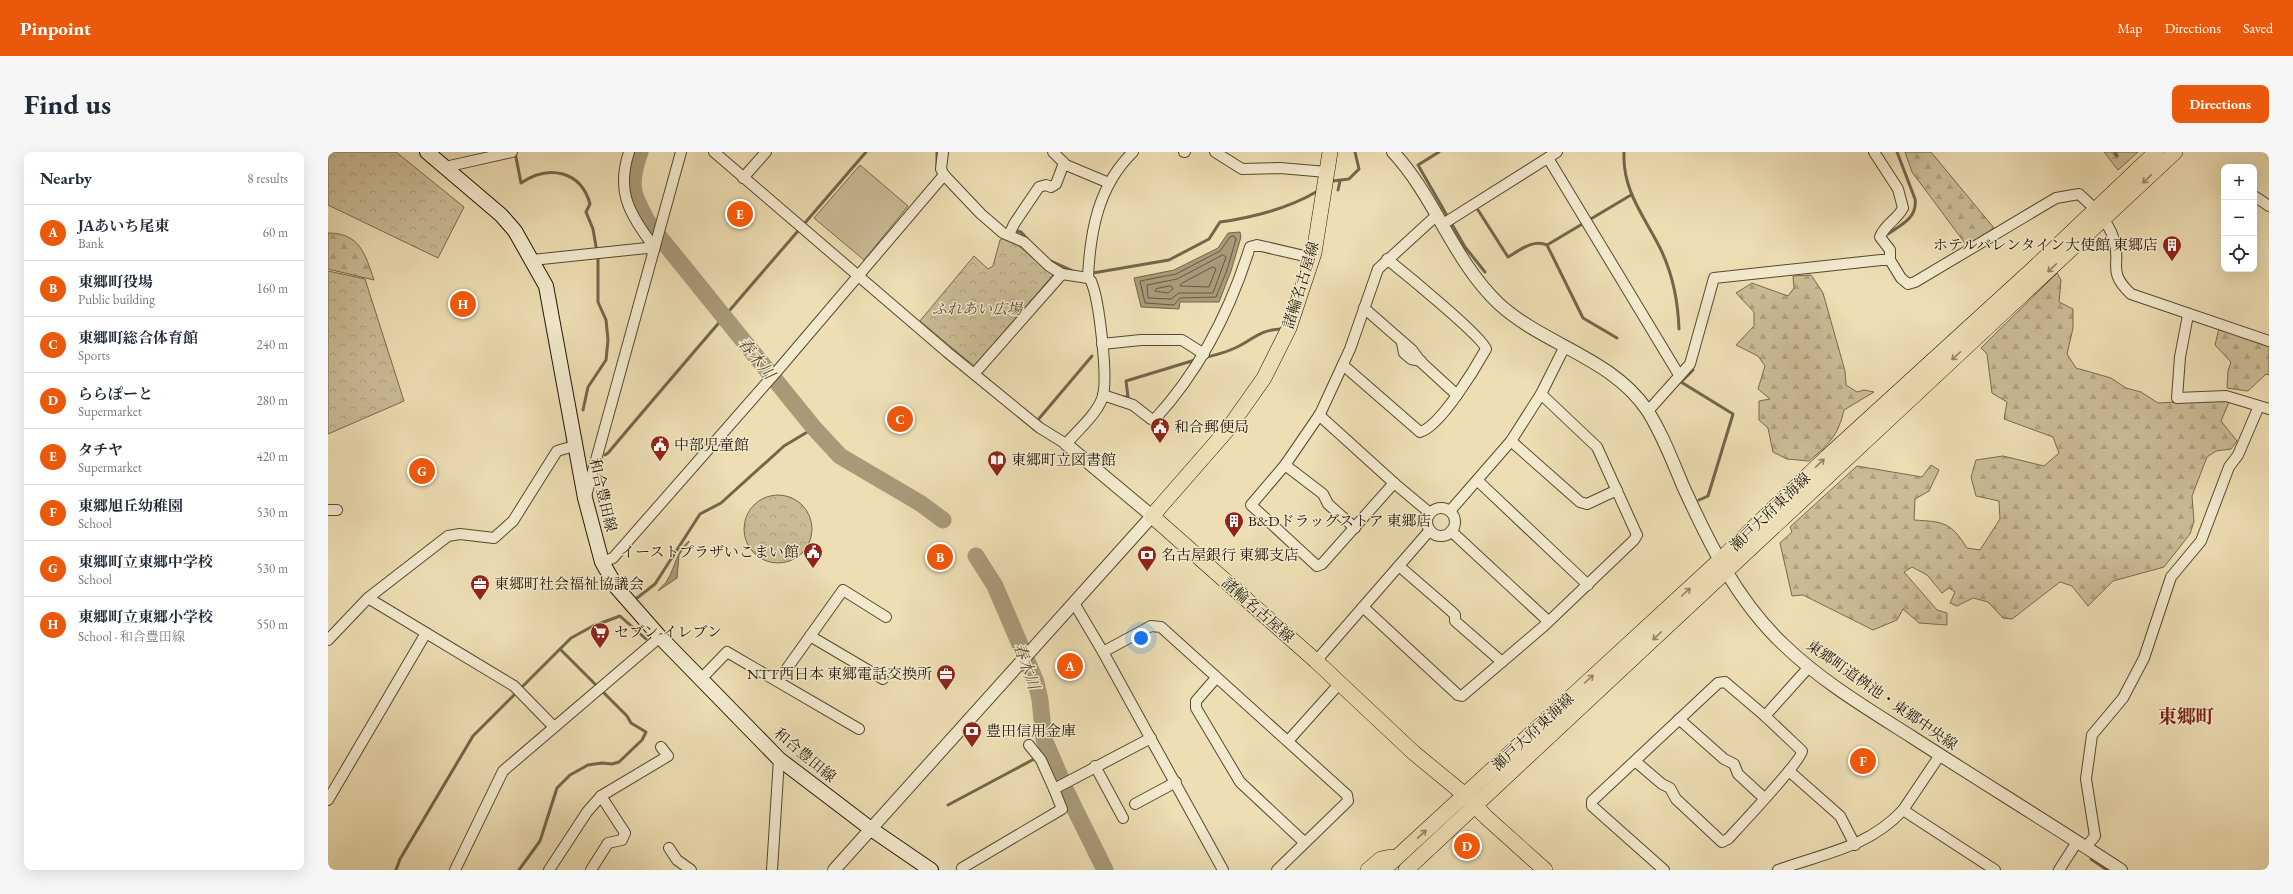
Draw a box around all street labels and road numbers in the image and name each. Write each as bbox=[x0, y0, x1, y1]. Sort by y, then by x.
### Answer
street label: 諸輪名古屋線 bbox=[1278, 239, 1323, 331]
street label: 和合豊田線 bbox=[586, 456, 621, 534]
street label: 瀬戸大府東海線 bbox=[1725, 468, 1814, 555]
street label: 諸輪名古屋線 bbox=[1218, 573, 1299, 646]
street label: 東郷町道桝池・東郷中央線 bbox=[1803, 635, 1961, 754]
street label: 瀬戸大府東海線 bbox=[1488, 689, 1578, 774]
street label: 和合豊田線 bbox=[770, 723, 840, 786]

